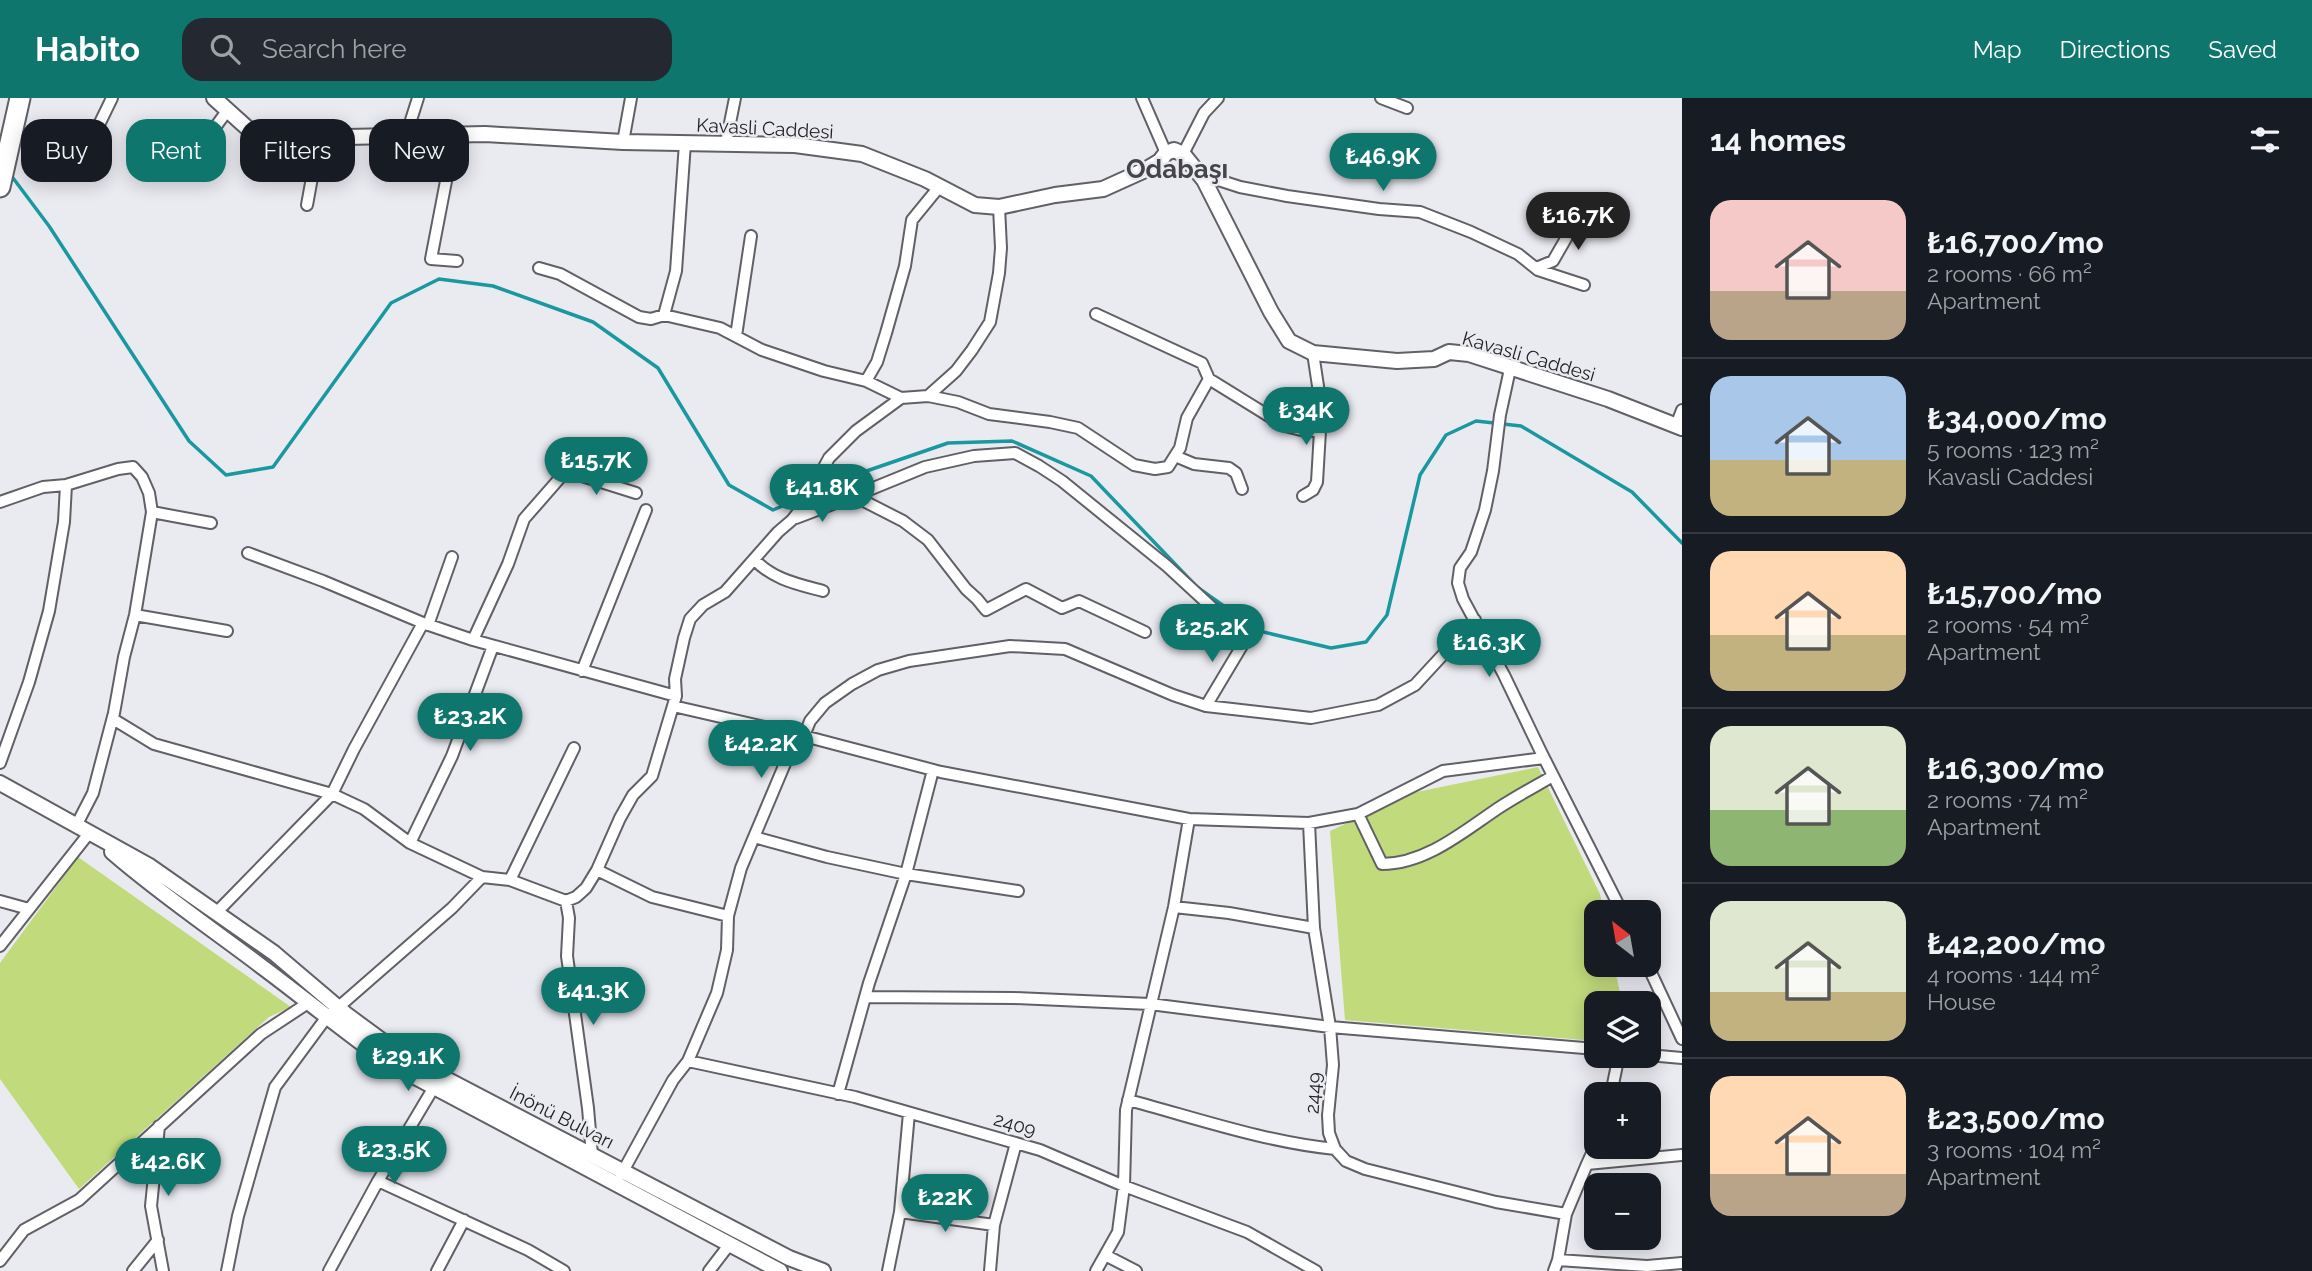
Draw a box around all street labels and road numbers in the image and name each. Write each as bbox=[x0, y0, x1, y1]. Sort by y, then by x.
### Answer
street label: Kavasli Caddesi bbox=[696, 113, 834, 143]
street label: Kavasli Caddesi bbox=[1460, 326, 1598, 386]
street label: 2449 bbox=[1301, 1071, 1325, 1115]
street label: İnönü Bulvarı bbox=[506, 1081, 618, 1153]
street label: 2409 bbox=[991, 1107, 1039, 1141]

